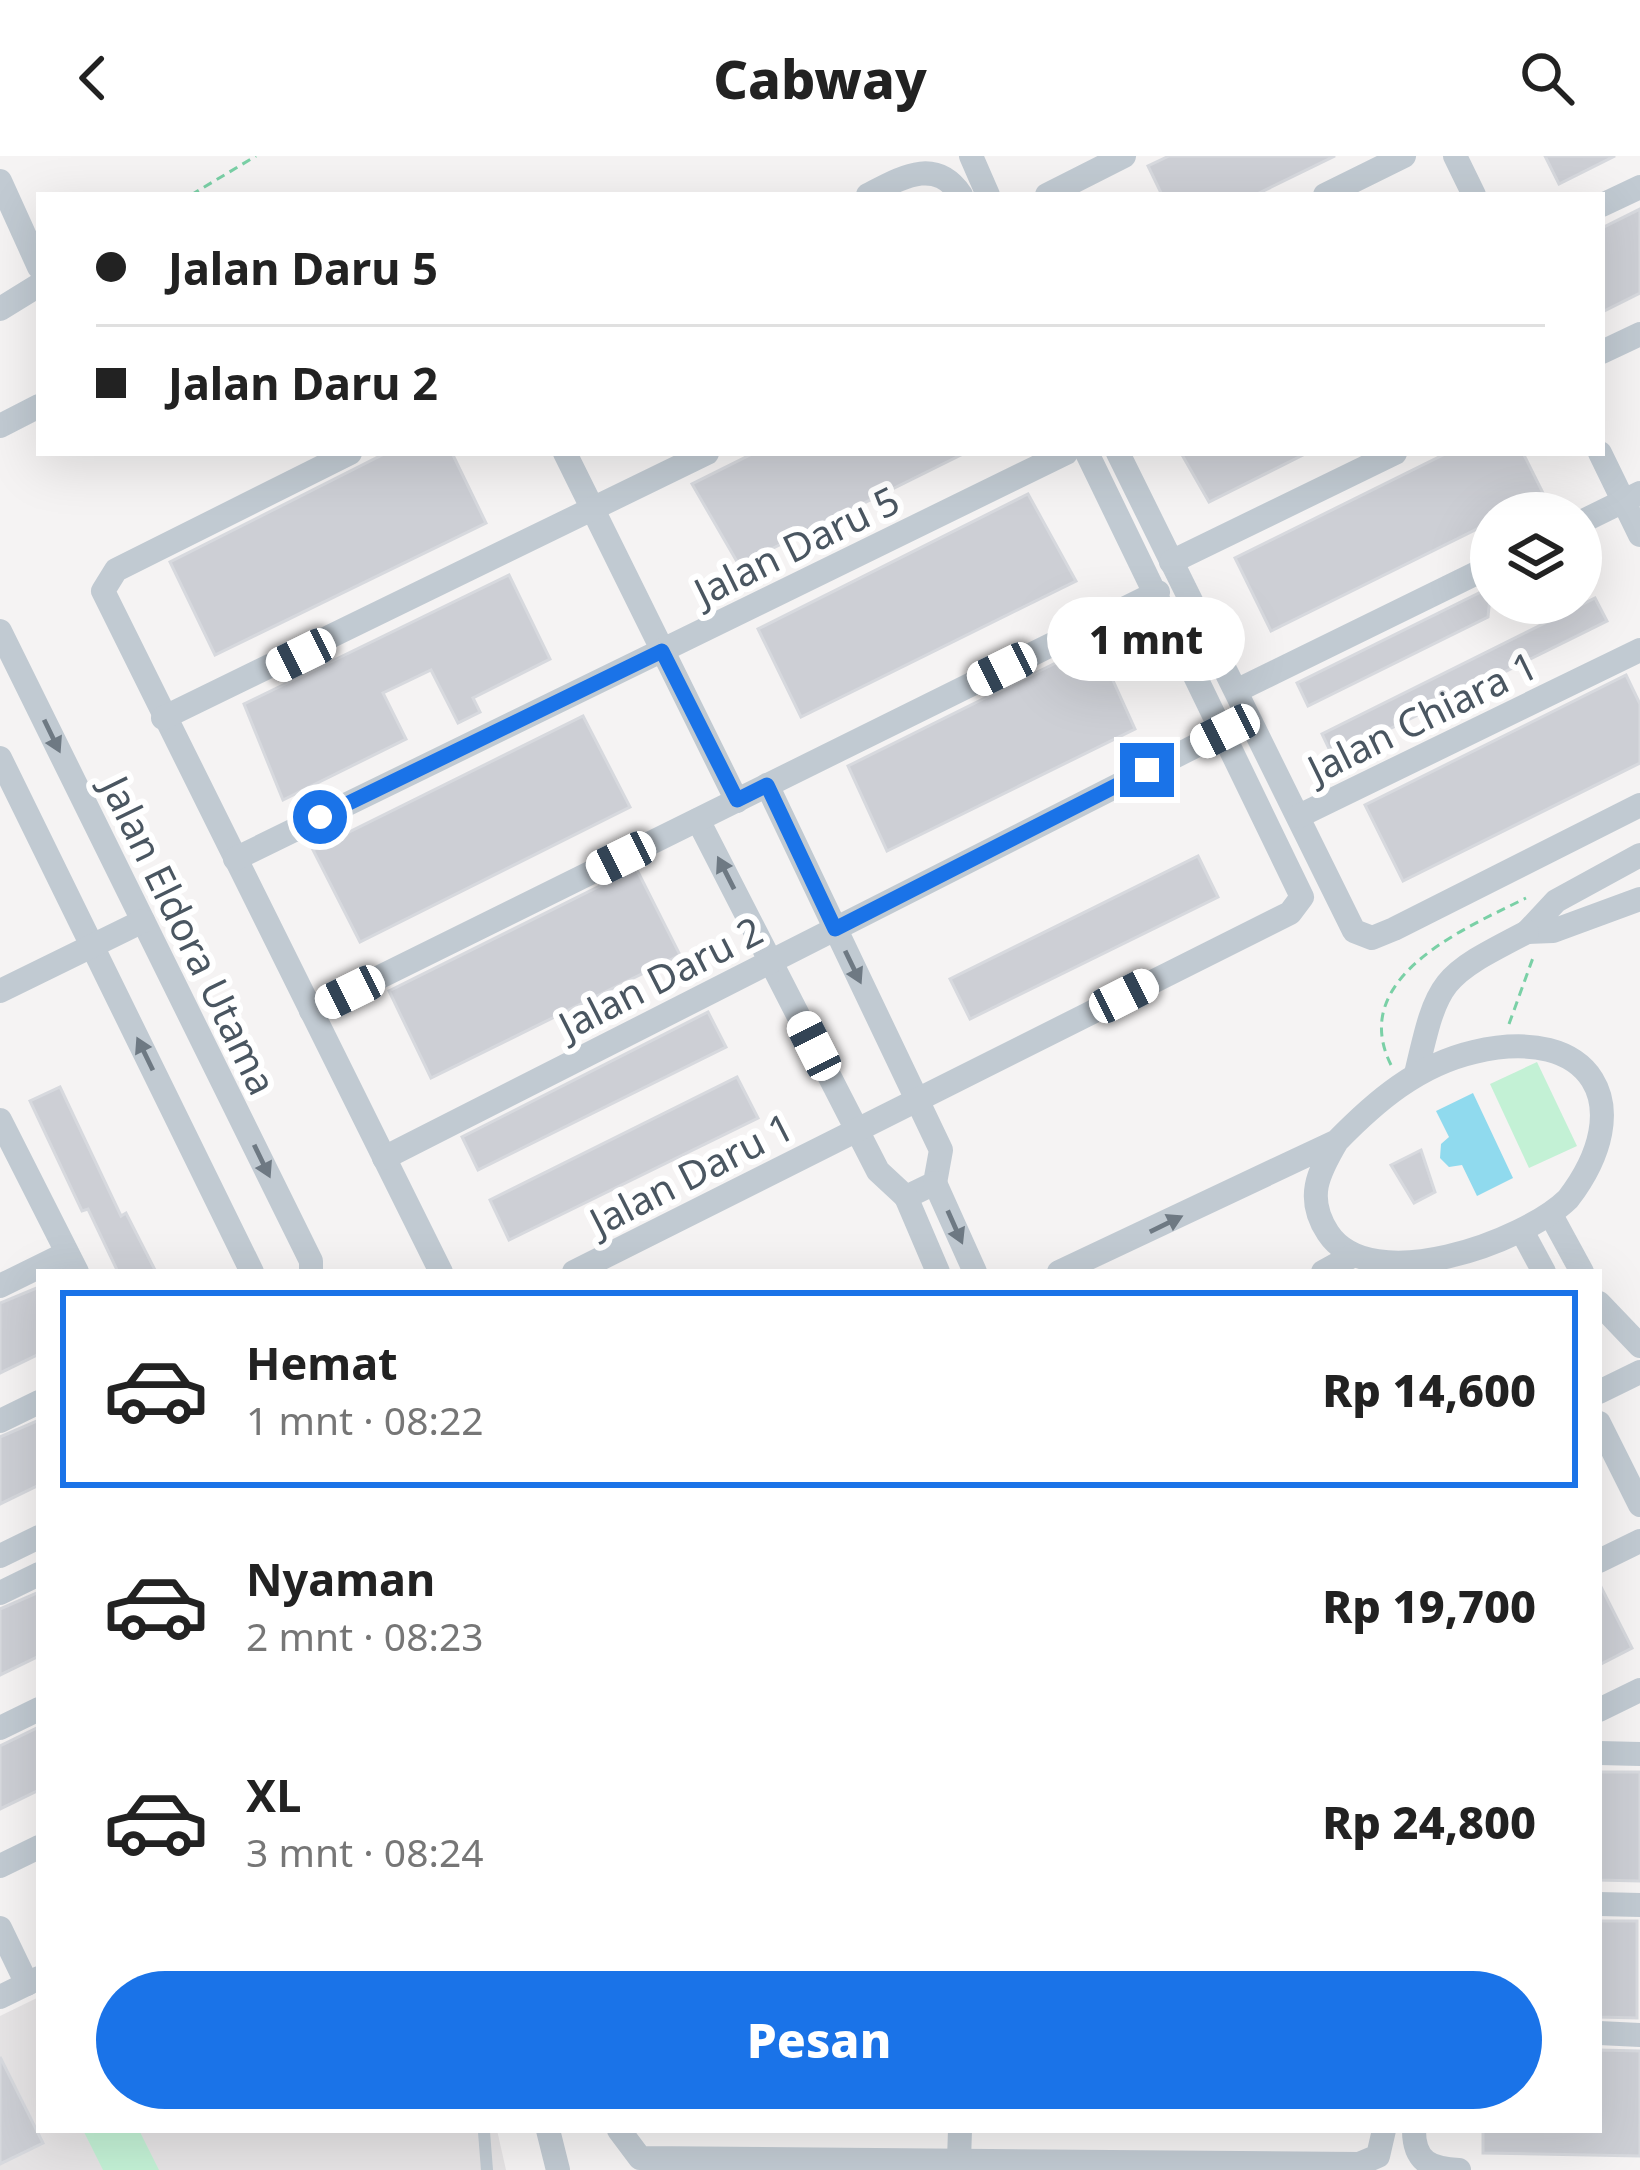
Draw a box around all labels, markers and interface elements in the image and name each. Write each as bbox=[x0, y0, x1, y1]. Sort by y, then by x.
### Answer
text: Cabway bbox=[713, 41, 927, 115]
icon: back bbox=[60, 45, 126, 111]
icon: search bbox=[1514, 45, 1580, 111]
text: Jalan Daru 5 bbox=[168, 237, 438, 298]
text: Jalan Daru 2 bbox=[168, 352, 438, 413]
street label: Jalan Daru 5 bbox=[681, 473, 907, 619]
map controls bbox=[1470, 492, 1602, 624]
button: layers bbox=[1470, 492, 1602, 624]
callout: 1 mnt bbox=[1048, 596, 1246, 680]
text: 1 mnt bbox=[1089, 612, 1203, 665]
car bbox=[261, 623, 341, 687]
car bbox=[962, 637, 1042, 701]
street label: Jalan Chiara 1 bbox=[1295, 638, 1546, 796]
car bbox=[1185, 699, 1265, 763]
one-way arrow bbox=[42, 719, 62, 754]
route end bbox=[1120, 743, 1174, 797]
street label: Jalan Eldora Utama bbox=[88, 763, 290, 1103]
route start bbox=[293, 790, 347, 844]
car bbox=[581, 826, 661, 890]
one-way arrow bbox=[716, 856, 736, 890]
street label: Jalan Daru 2 bbox=[546, 903, 771, 1053]
one-way arrow bbox=[843, 950, 863, 985]
car bbox=[310, 960, 390, 1024]
car bbox=[1084, 964, 1164, 1028]
car bbox=[782, 1006, 846, 1086]
one-way arrow bbox=[135, 1036, 155, 1071]
street label: Jalan Daru 1 bbox=[577, 1099, 802, 1249]
one-way arrow bbox=[251, 1144, 271, 1178]
one-way arrow bbox=[945, 1210, 965, 1245]
one-way arrow bbox=[1149, 1214, 1184, 1234]
text: Hemat bbox=[246, 1332, 398, 1393]
icon: car bbox=[102, 1335, 210, 1443]
text: Rp 14,600 bbox=[1322, 1359, 1536, 1420]
text: 1 mnt · 08:22 bbox=[246, 1393, 484, 1446]
text: Nyaman bbox=[246, 1548, 435, 1609]
icon: car bbox=[102, 1551, 210, 1659]
text: Rp 19,700 bbox=[1322, 1575, 1536, 1636]
text: 2 mnt · 08:23 bbox=[246, 1609, 484, 1662]
text: XL bbox=[246, 1764, 301, 1825]
icon: car bbox=[102, 1767, 210, 1875]
text: Rp 24,800 bbox=[1322, 1791, 1536, 1852]
text: 3 mnt · 08:24 bbox=[246, 1825, 484, 1878]
button: Pesan bbox=[96, 1971, 1542, 2109]

